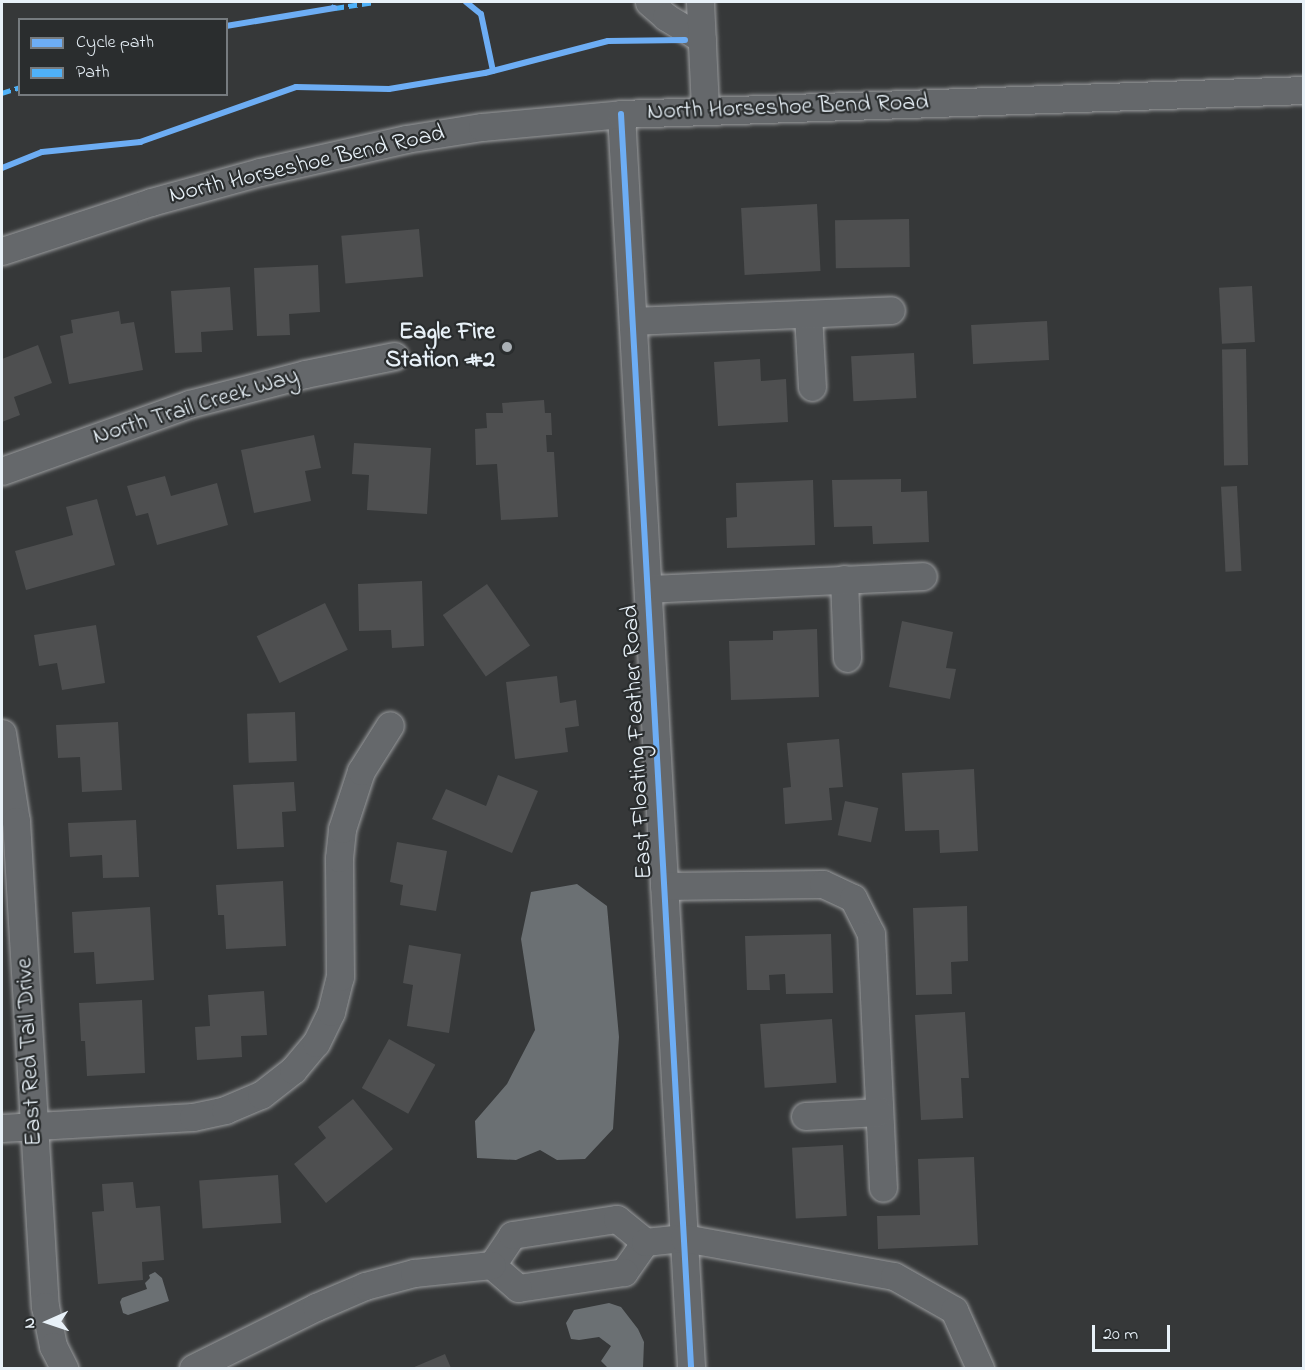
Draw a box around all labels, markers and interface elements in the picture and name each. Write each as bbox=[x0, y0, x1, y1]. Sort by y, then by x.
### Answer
legend bbox=[18, 18, 228, 96]
text: Cycle path bbox=[76, 30, 154, 56]
text: Path bbox=[76, 60, 110, 86]
street label: North Horseshoe Bend Road bbox=[647, 89, 929, 127]
street label: North Horseshoe Bend Road bbox=[167, 119, 447, 211]
place label: Eagle Fire Station #2 bbox=[385, 319, 495, 375]
marker: Eagle Fire Station #2 bbox=[500, 340, 514, 354]
street label: North Trail Creek Way bbox=[90, 362, 302, 452]
street label: East Floating Feather Road bbox=[616, 604, 660, 880]
street label: East Red Tail Drive bbox=[11, 957, 49, 1147]
north arrow bbox=[18, 1292, 78, 1352]
scale bar bbox=[1095, 1313, 1173, 1351]
text: N bbox=[18, 1317, 42, 1329]
text: 20 m bbox=[1103, 1322, 1138, 1348]

